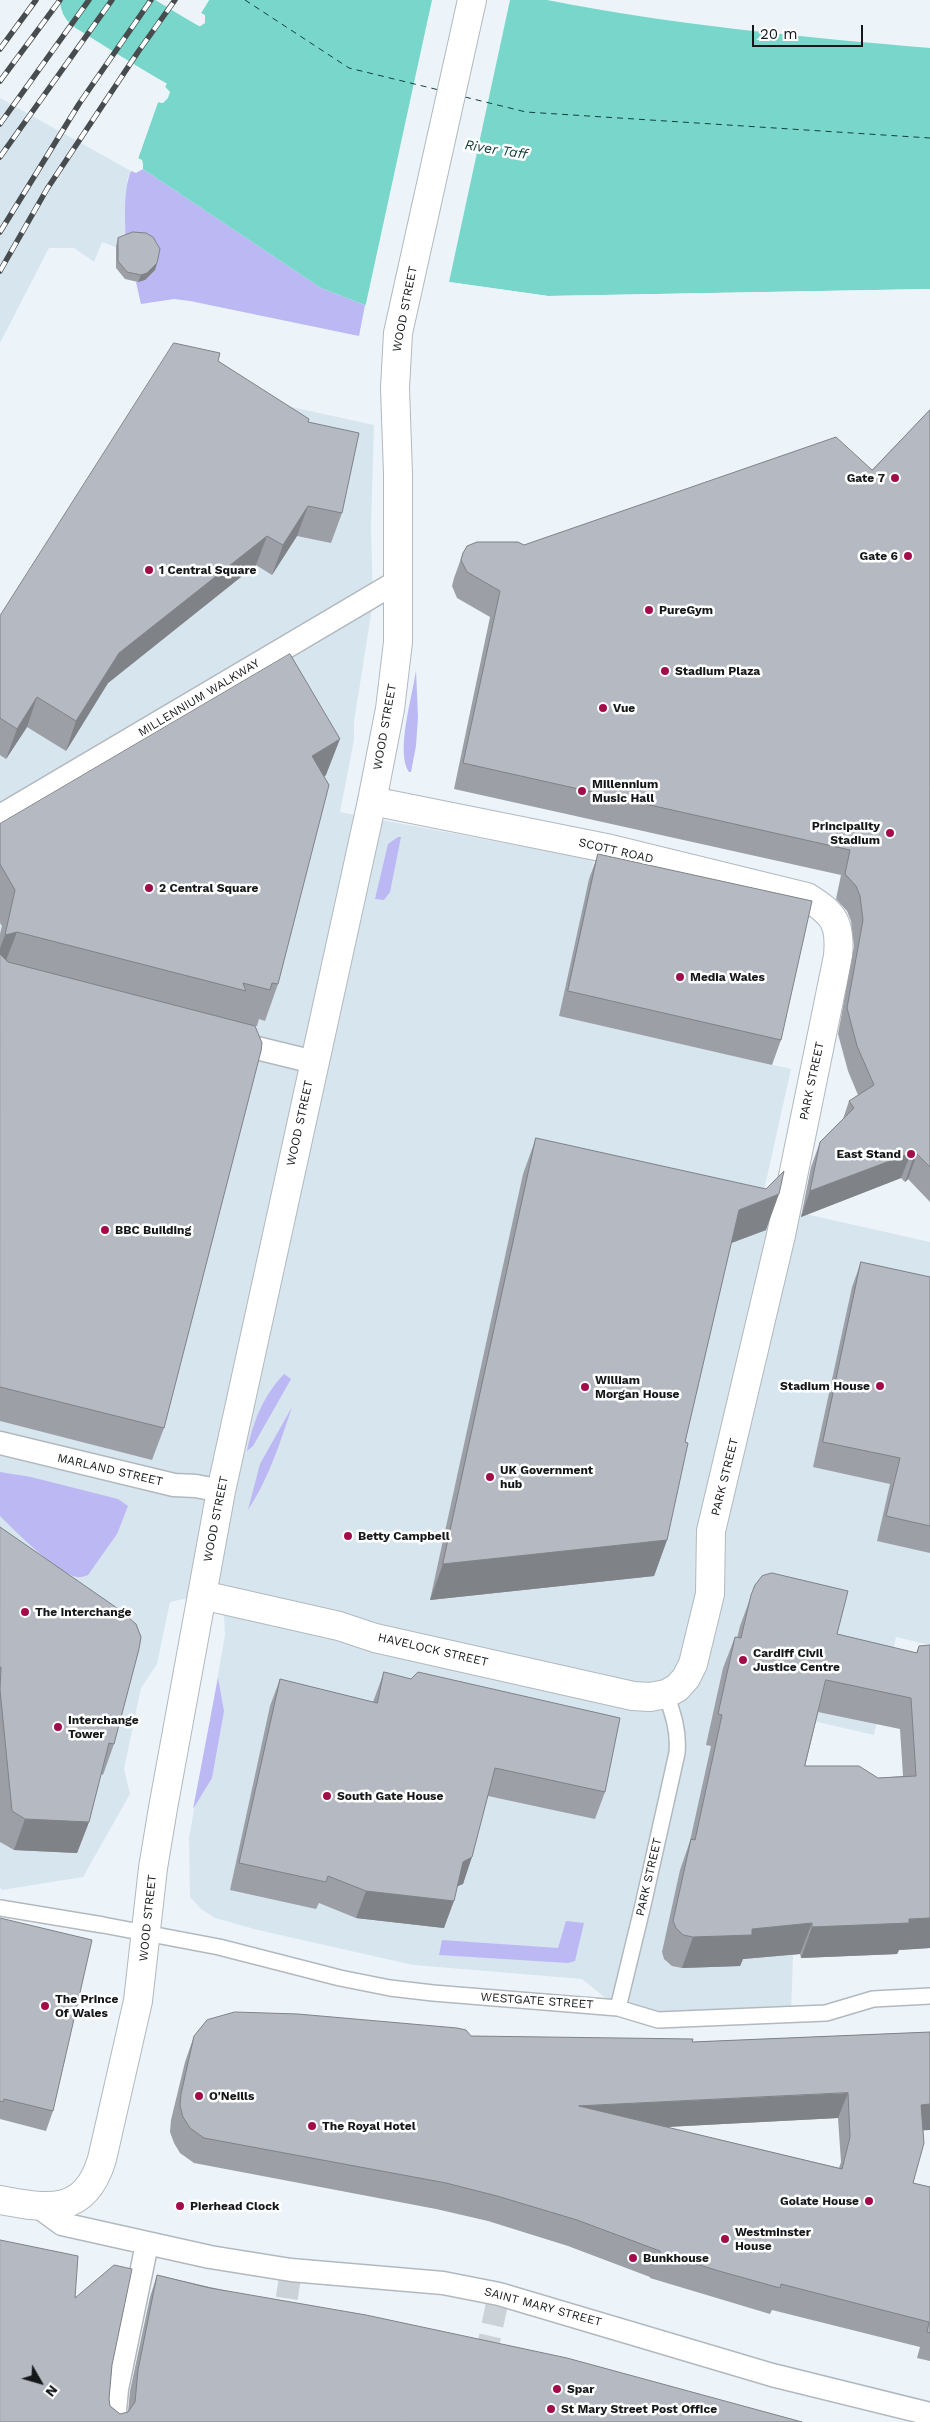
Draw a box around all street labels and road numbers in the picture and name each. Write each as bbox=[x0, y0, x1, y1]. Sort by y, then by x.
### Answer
street label: WOOD STREET bbox=[390, 265, 420, 353]
street label: MILLENNIUM WALKWAY bbox=[136, 656, 262, 740]
street label: WOOD STREET bbox=[370, 683, 400, 771]
street label: SCOTT ROAD bbox=[577, 835, 655, 867]
street label: PARK STREET bbox=[797, 1041, 827, 1121]
street label: WOOD STREET bbox=[284, 1079, 316, 1167]
street label: PARK STREET bbox=[708, 1437, 742, 1517]
street label: MARLAND STREET bbox=[56, 1451, 164, 1489]
street label: WOOD STREET bbox=[201, 1475, 231, 1563]
street label: HAVELOCK STREET bbox=[377, 1630, 489, 1670]
street label: PARK STREET bbox=[633, 1837, 665, 1917]
street label: WOOD STREET bbox=[136, 1874, 160, 1962]
street label: WESTGATE STREET bbox=[480, 1990, 594, 2012]
street label: SAINT MARY STREET bbox=[483, 2284, 603, 2330]

